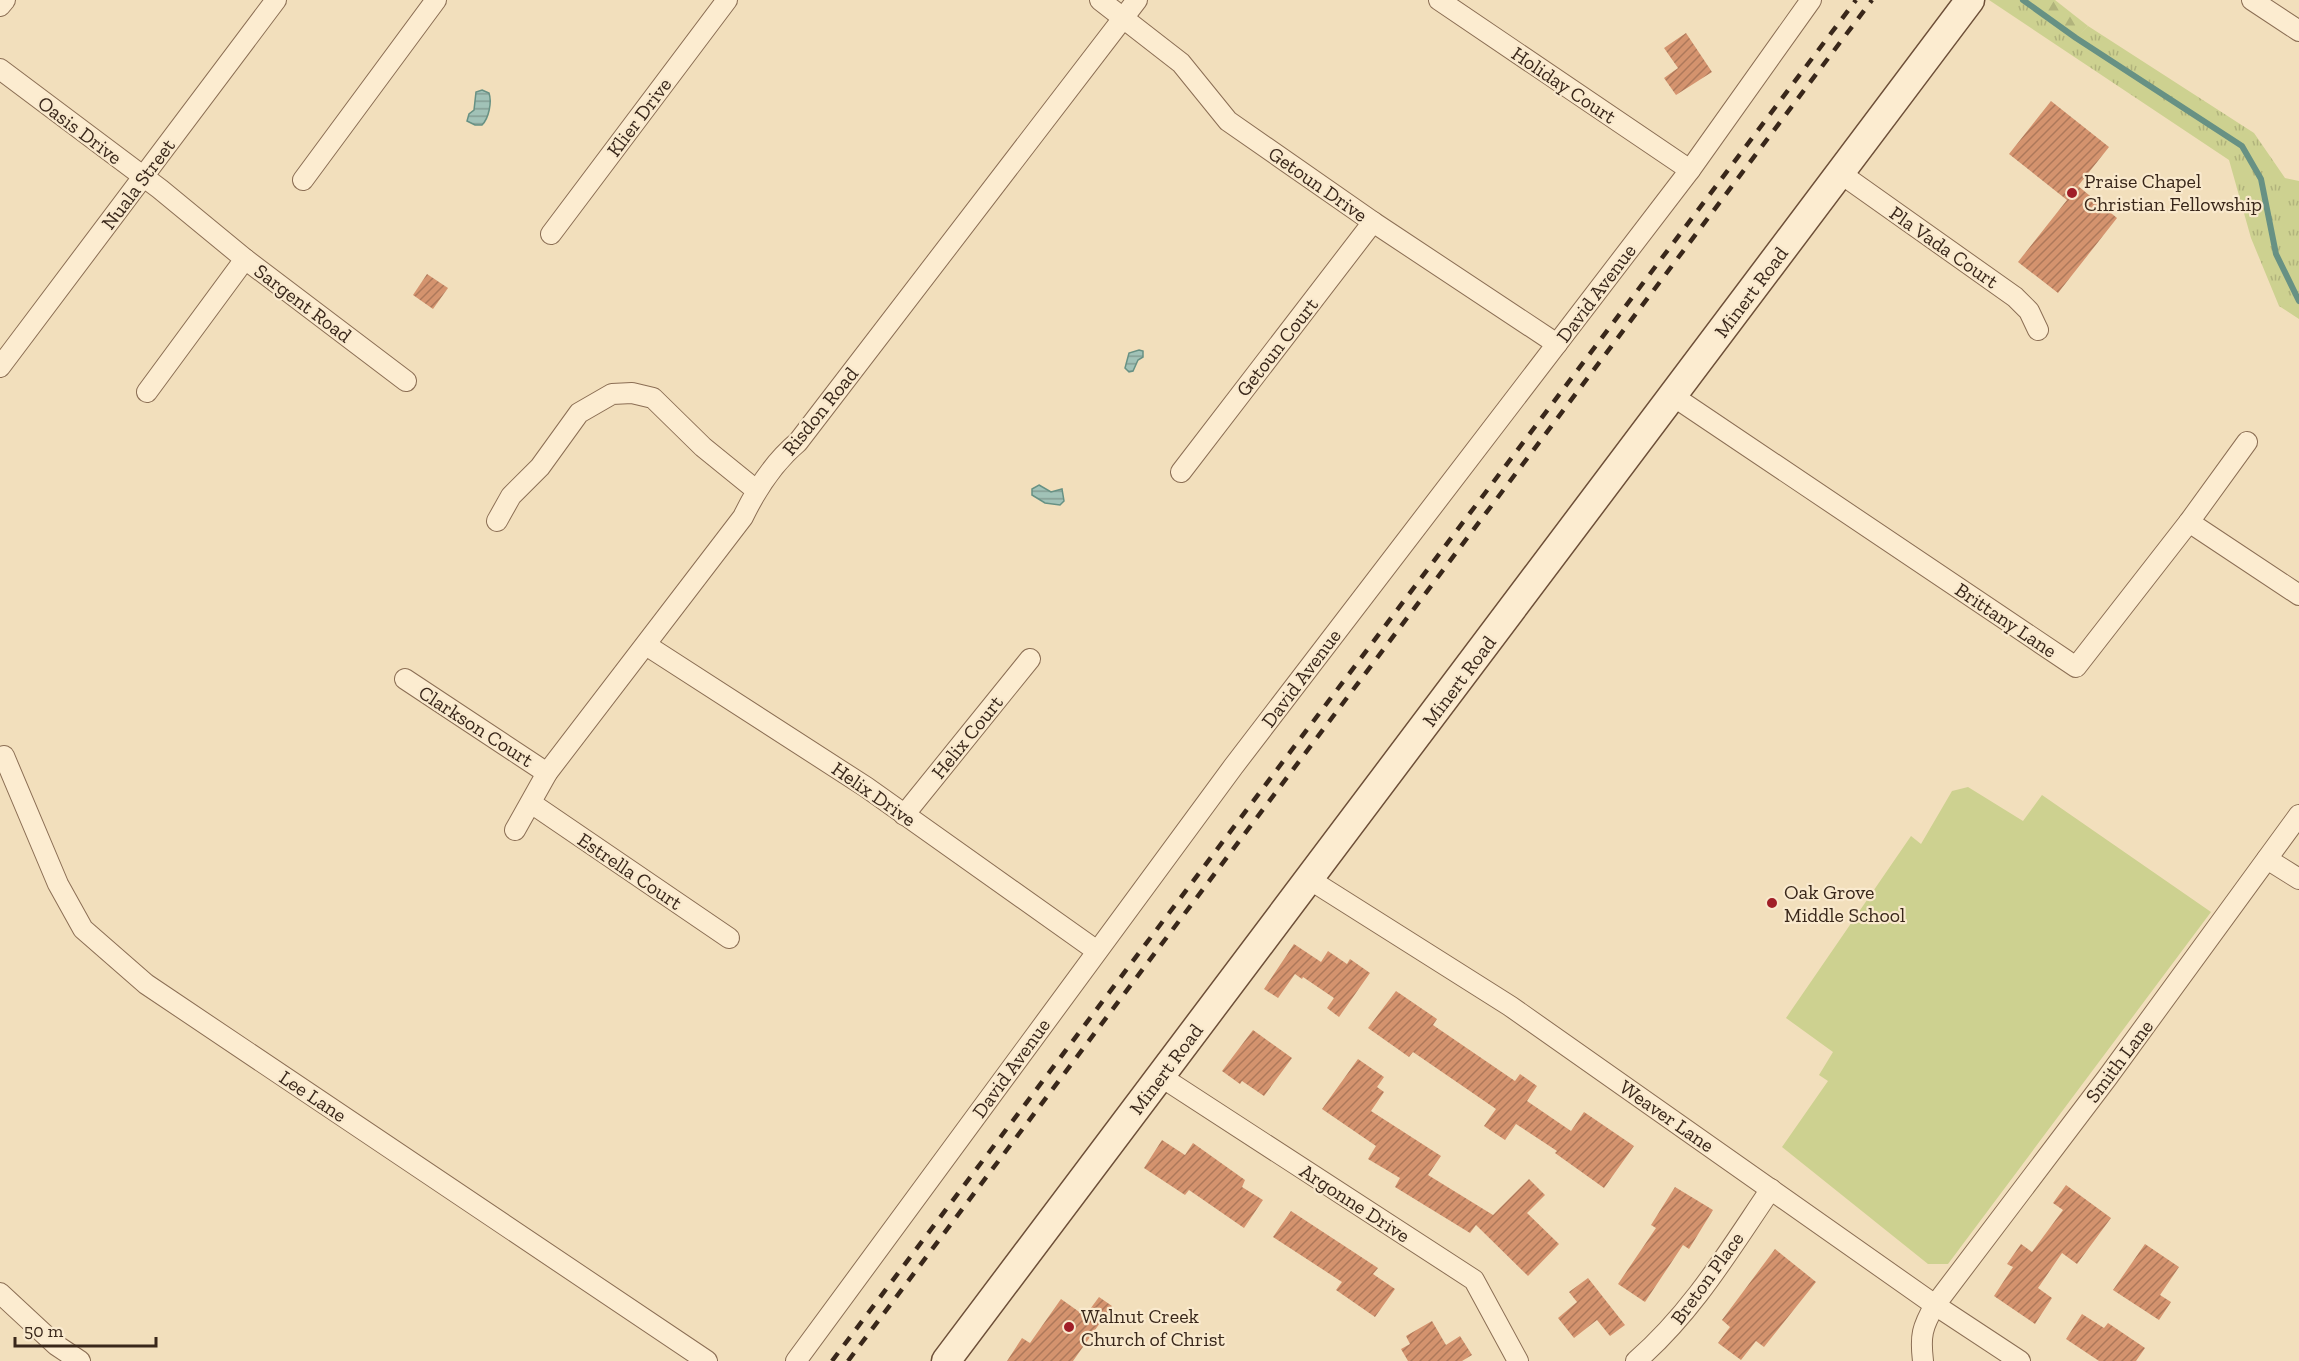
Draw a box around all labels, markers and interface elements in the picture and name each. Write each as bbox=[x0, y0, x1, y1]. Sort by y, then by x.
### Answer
street label: Holiday Court bbox=[1507, 41, 1621, 129]
street label: Klier Drive bbox=[601, 73, 677, 161]
street label: Oasis Drive bbox=[33, 91, 127, 169]
street label: Nuala Street bbox=[96, 133, 180, 234]
street label: Getoun Drive bbox=[1264, 141, 1372, 227]
place label: Praise Chapel Christian Fellowship bbox=[2084, 169, 2262, 216]
marker: Praise Chapel Christian Fellowship bbox=[2065, 186, 2079, 200]
street label: Pla Vada Court bbox=[1885, 201, 2003, 294]
street label: David Avenue bbox=[1551, 239, 1641, 347]
street label: Minert Road bbox=[1709, 242, 1793, 342]
street label: Sargent Road bbox=[250, 259, 356, 347]
street label: Getoun Court bbox=[1231, 293, 1323, 401]
street label: Risdon Road bbox=[777, 362, 863, 460]
street label: Brittany Lane bbox=[1951, 577, 2061, 663]
street label: David Avenue bbox=[1256, 624, 1346, 732]
street label: Minert Road bbox=[1417, 631, 1501, 731]
street label: Clarkson Court bbox=[414, 680, 538, 772]
street label: Helix Court bbox=[926, 690, 1008, 783]
street label: Helix Drive bbox=[827, 756, 921, 832]
street label: Estrella Court bbox=[573, 827, 687, 915]
place label: Oak Grove Middle School bbox=[1784, 880, 1905, 927]
marker: Oak Grove Middle School bbox=[1765, 896, 1779, 910]
street label: David Avenue bbox=[967, 1013, 1055, 1123]
street label: Smith Lane bbox=[2080, 1015, 2158, 1107]
street label: Minert Road bbox=[1124, 1019, 1208, 1119]
street label: Lee Lane bbox=[275, 1065, 351, 1127]
street label: Weaver Lane bbox=[1615, 1075, 1719, 1157]
street label: Argonne Drive bbox=[1295, 1158, 1415, 1248]
street label: Breton Place bbox=[1665, 1227, 1749, 1329]
place label: Walnut Creek Church of Christ bbox=[1081, 1304, 1226, 1351]
scale bar bbox=[15, 1310, 156, 1348]
text: 50 m bbox=[24, 1320, 64, 1342]
marker: Walnut Creek Church of Christ bbox=[1062, 1320, 1076, 1334]

